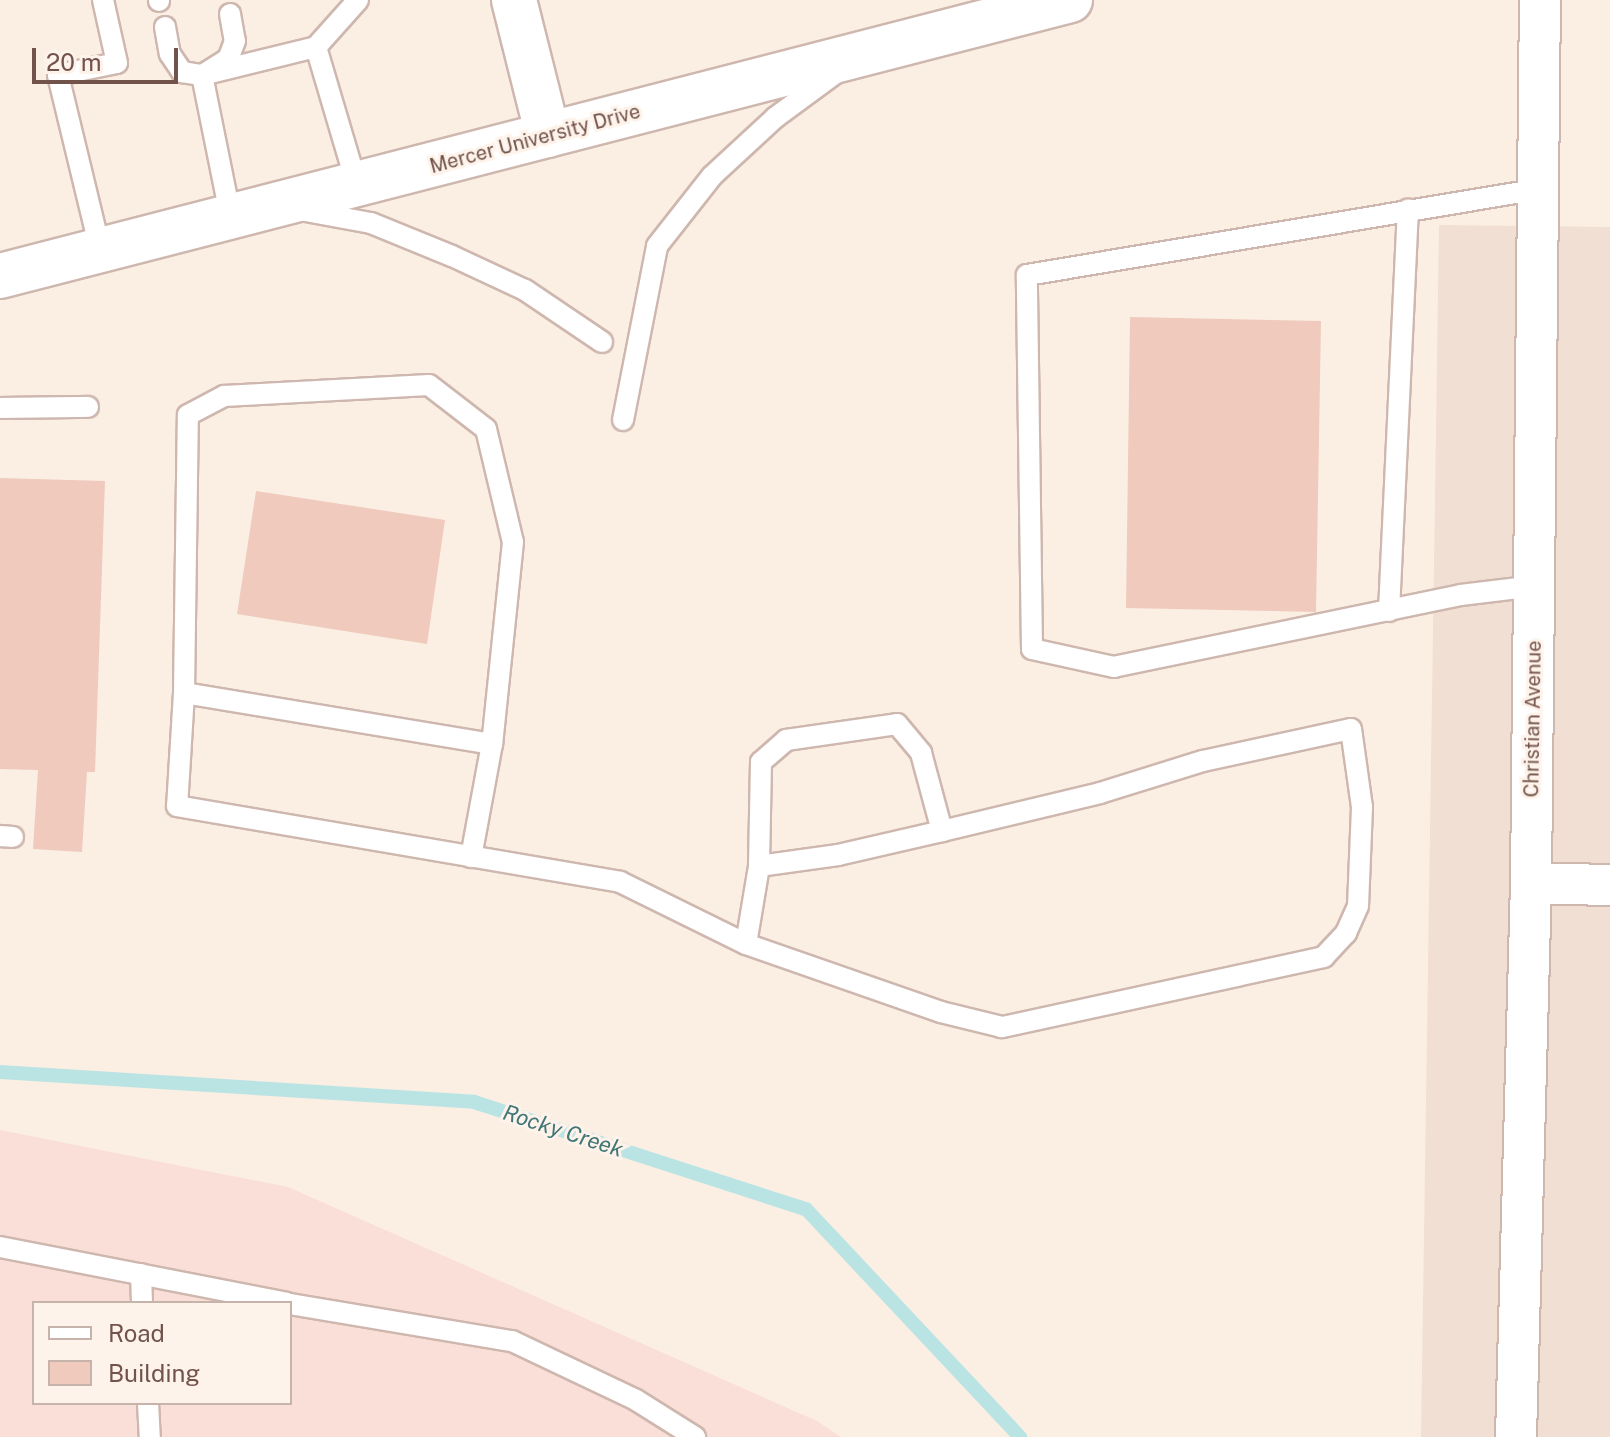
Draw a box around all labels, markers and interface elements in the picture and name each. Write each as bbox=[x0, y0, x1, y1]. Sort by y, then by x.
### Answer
scale bar bbox=[36, 32, 182, 82]
text: 20 m bbox=[46, 48, 102, 76]
street label: Mercer University Drive bbox=[427, 99, 643, 179]
street label: Christian Avenue bbox=[1520, 640, 1546, 798]
water label: Rocky Creek bbox=[500, 1099, 626, 1163]
legend bbox=[32, 1301, 292, 1405]
text: Road bbox=[108, 1319, 165, 1347]
text: Building bbox=[108, 1359, 200, 1387]

